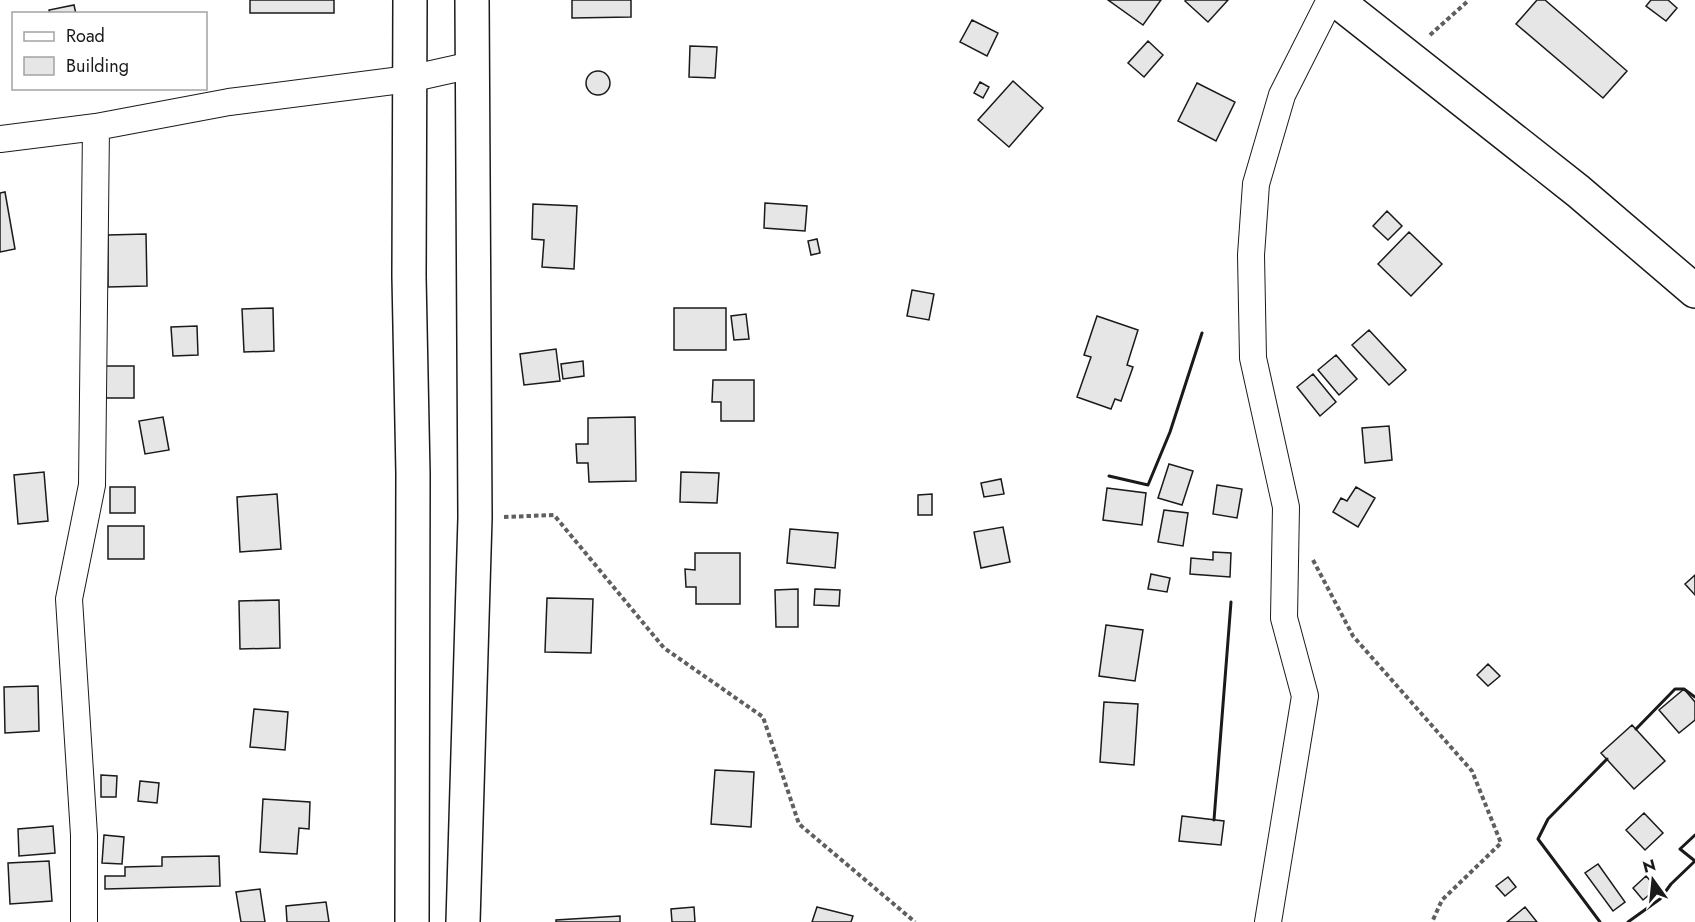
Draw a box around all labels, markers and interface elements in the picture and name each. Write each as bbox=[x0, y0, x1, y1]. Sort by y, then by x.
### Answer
legend bbox=[12, 12, 207, 90]
text: Road bbox=[66, 23, 105, 49]
text: Building bbox=[66, 53, 129, 79]
north arrow bbox=[1623, 850, 1683, 910]
text: N bbox=[1640, 853, 1658, 879]

